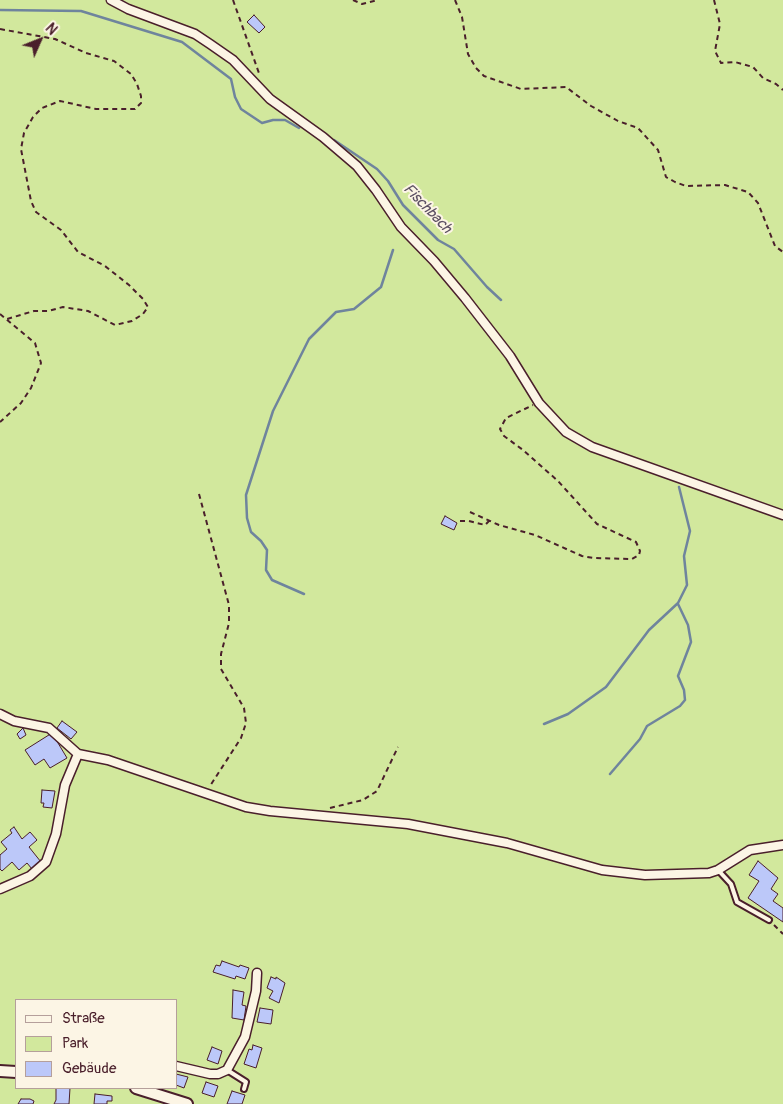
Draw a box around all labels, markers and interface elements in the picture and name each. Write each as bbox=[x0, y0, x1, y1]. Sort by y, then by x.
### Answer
north arrow bbox=[15, 15, 65, 65]
text: N bbox=[42, 20, 61, 39]
water label: Fischbach bbox=[399, 180, 455, 238]
legend bbox=[15, 999, 178, 1089]
text: Straße bbox=[62, 1009, 105, 1028]
text: Park bbox=[62, 1034, 88, 1053]
text: Gebäude bbox=[62, 1059, 116, 1078]

